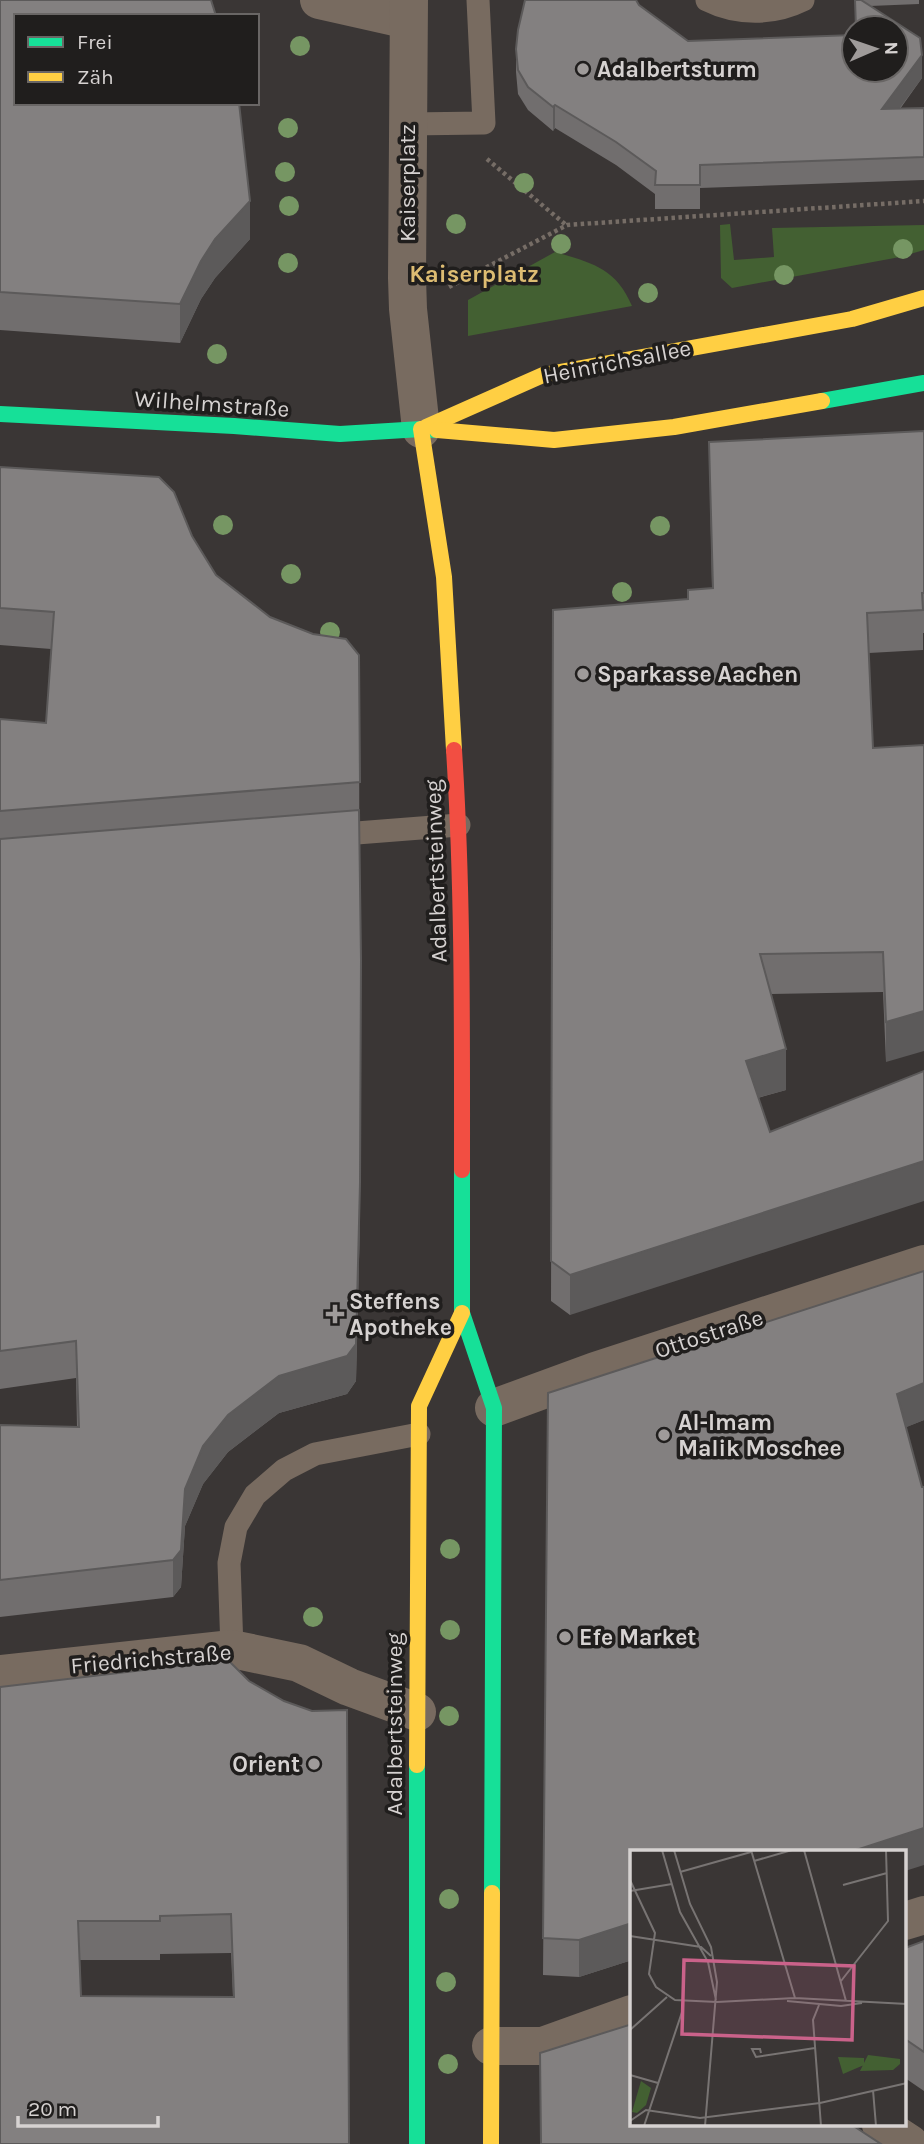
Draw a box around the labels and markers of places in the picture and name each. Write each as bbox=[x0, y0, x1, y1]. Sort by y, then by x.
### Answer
place label: Adalbertsturm bbox=[597, 56, 757, 83]
marker: Adalbertsturm bbox=[575, 61, 591, 77]
place label: Sparkasse Aachen bbox=[597, 661, 798, 688]
marker: Sparkasse Aachen bbox=[575, 666, 591, 682]
place label: Steffens Apotheke bbox=[349, 1288, 452, 1341]
marker: Steffens Apotheke bbox=[327, 1306, 343, 1322]
place label: Al-Imam Malik Moschee bbox=[678, 1409, 842, 1462]
marker: Al-Imam Malik Moschee bbox=[656, 1427, 672, 1443]
place label: Efe Market bbox=[579, 1624, 696, 1651]
marker: Efe Market bbox=[557, 1629, 573, 1645]
place label: Orient bbox=[232, 1751, 300, 1778]
marker: Orient bbox=[306, 1756, 322, 1772]

